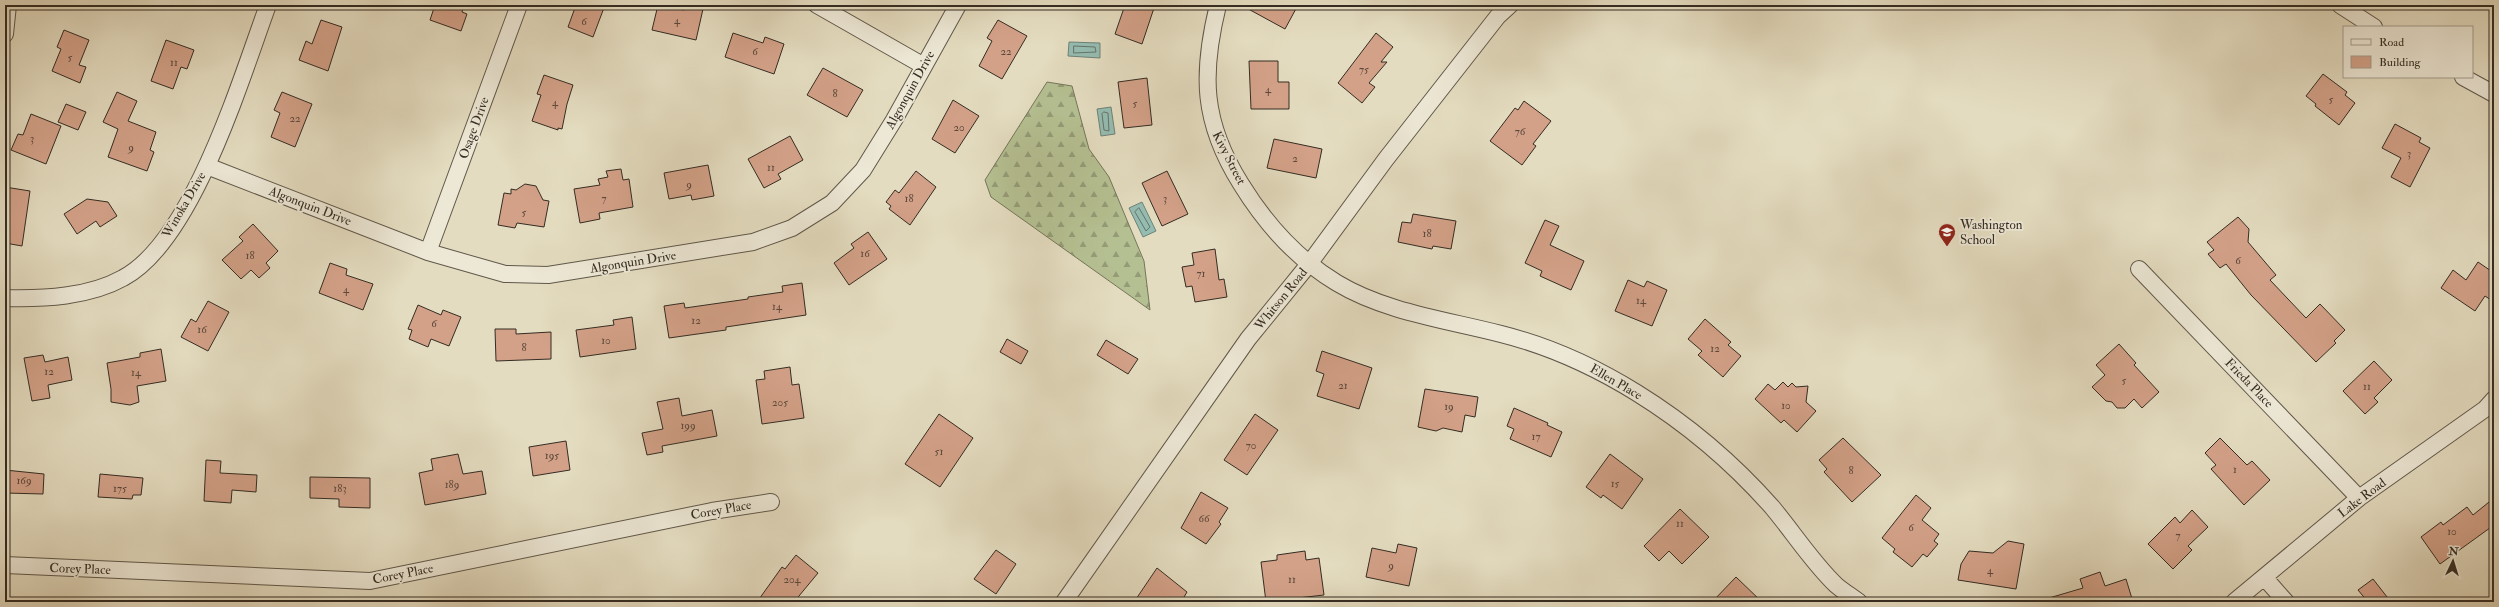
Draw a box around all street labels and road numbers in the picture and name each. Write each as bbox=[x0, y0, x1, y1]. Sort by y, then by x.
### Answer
street label: Algonquin Drive bbox=[881, 48, 938, 133]
street label: Osage Drive bbox=[455, 94, 493, 161]
street label: Kivy Street bbox=[1208, 129, 1249, 188]
street label: Winoka Drive bbox=[158, 169, 210, 242]
street label: Algonquin Drive bbox=[266, 183, 354, 229]
street label: Algonquin Drive bbox=[588, 247, 678, 277]
street label: Whitson Road bbox=[1251, 264, 1311, 334]
street label: Frieda Place bbox=[2221, 355, 2277, 412]
street label: Ellen Place bbox=[1587, 361, 1646, 404]
street label: Lake Road bbox=[2335, 474, 2390, 521]
street label: Corey Place bbox=[689, 497, 753, 524]
street label: Corey Place bbox=[49, 560, 112, 579]
street label: Corey Place bbox=[371, 560, 435, 589]

